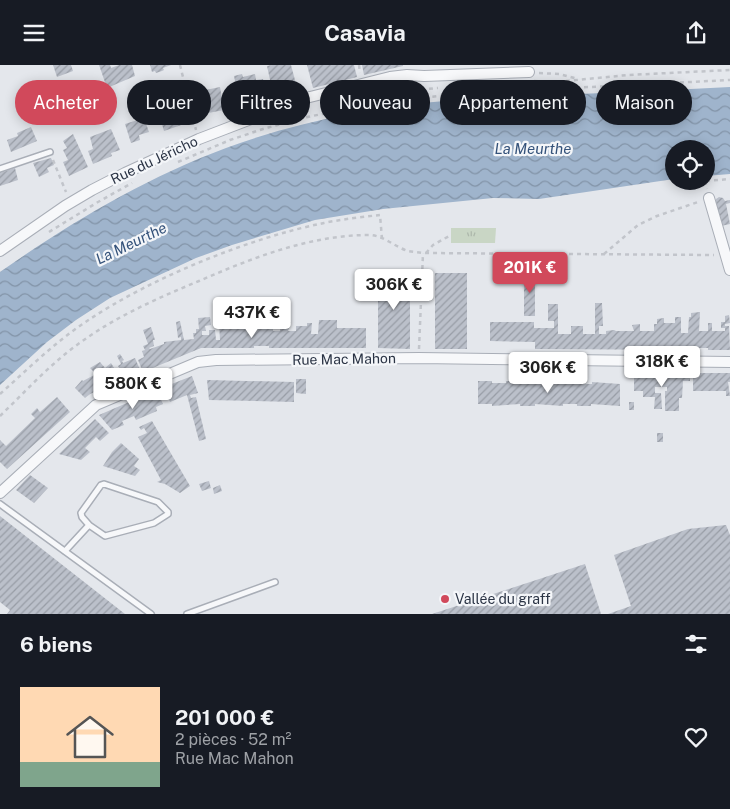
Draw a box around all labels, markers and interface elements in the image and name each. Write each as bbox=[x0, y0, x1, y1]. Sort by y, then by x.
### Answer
icon: menu bbox=[20, 19, 48, 47]
icon: share bbox=[682, 19, 710, 47]
text: Casavia bbox=[324, 20, 406, 46]
chip: Acheter bbox=[15, 80, 117, 125]
chip: Louer bbox=[127, 80, 211, 125]
chip: Filtres bbox=[221, 80, 310, 125]
chip: Nouveau bbox=[320, 80, 430, 125]
chip: Appartement bbox=[440, 80, 586, 125]
chip: Maison bbox=[596, 80, 692, 125]
street label: Rue du Jéricho bbox=[108, 133, 200, 187]
water label: La Meurthe bbox=[495, 140, 571, 157]
map controls bbox=[665, 140, 715, 190]
button: locate bbox=[665, 140, 715, 190]
water label: La Meurthe bbox=[93, 219, 169, 267]
pin: 201K € bbox=[489, 251, 571, 294]
text: 201K € bbox=[504, 258, 556, 277]
pin: 306K € bbox=[353, 269, 435, 311]
text: 306K € bbox=[366, 275, 422, 294]
pin: 437K € bbox=[211, 297, 293, 339]
text: 437K € bbox=[224, 303, 280, 322]
pin: 318K € bbox=[621, 345, 703, 388]
street label: Rue Mac Mahon bbox=[292, 350, 396, 368]
pin: 306K € bbox=[507, 351, 589, 394]
text: 318K € bbox=[635, 352, 689, 371]
text: 306K € bbox=[520, 358, 576, 377]
pin: 580K € bbox=[92, 367, 174, 410]
text: 580K € bbox=[104, 374, 162, 393]
place label: Vallée du graff bbox=[455, 591, 551, 607]
marker: Vallée du graff bbox=[439, 593, 451, 605]
icon: filters bbox=[682, 630, 710, 658]
text: 6 biens bbox=[20, 632, 93, 657]
text: 201 000 € bbox=[175, 705, 274, 730]
icon: home bbox=[60, 707, 120, 767]
icon: heart bbox=[682, 723, 710, 751]
text: 2 pièces · 52 m² bbox=[175, 730, 291, 749]
text: Rue Mac Mahon bbox=[175, 749, 294, 768]

